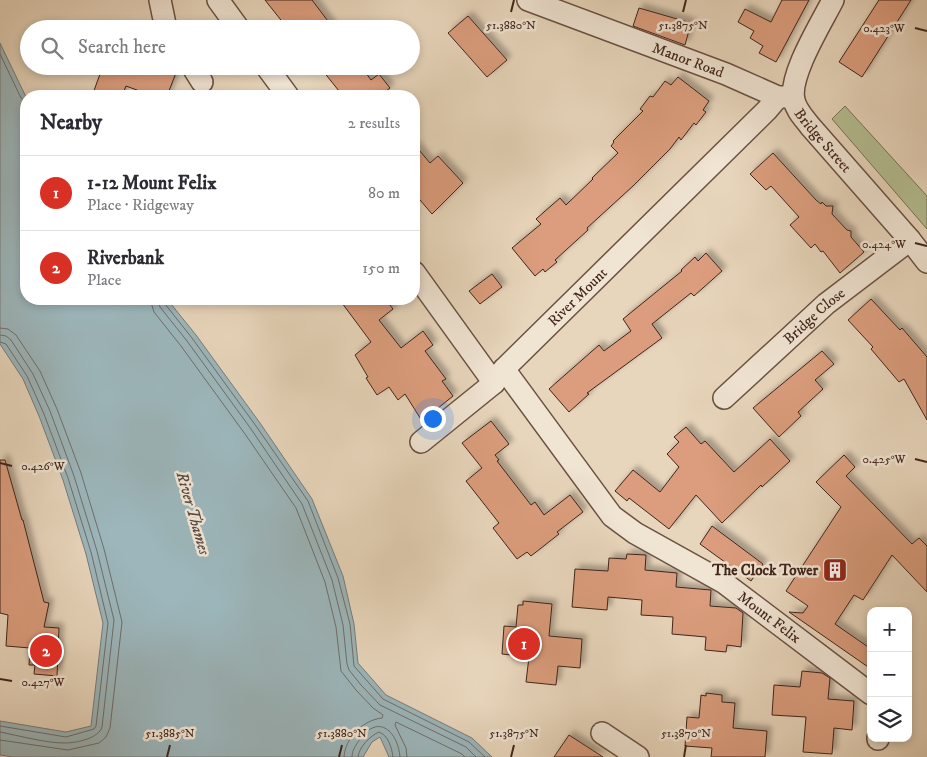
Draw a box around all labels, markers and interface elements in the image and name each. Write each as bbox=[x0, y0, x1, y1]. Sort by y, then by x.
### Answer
text: 51.3880°N bbox=[486, 18, 536, 33]
text: 51.3875°N bbox=[658, 18, 708, 33]
search box bbox=[20, 20, 420, 75]
text: 0.423°W bbox=[863, 21, 906, 36]
icon: search bbox=[38, 34, 66, 62]
text: Search here bbox=[78, 36, 166, 59]
street label: Manor Road bbox=[650, 38, 727, 83]
street label: Bridge Street bbox=[790, 105, 856, 177]
text: Nearby bbox=[40, 110, 102, 136]
text: 2 results bbox=[348, 113, 400, 133]
text: 1-12 Mount Felix bbox=[87, 172, 217, 195]
text: 1 bbox=[53, 183, 59, 203]
text: 80 m bbox=[368, 183, 400, 203]
text: Place · Ridgeway bbox=[87, 195, 194, 215]
text: 0.424°W bbox=[862, 237, 907, 252]
text: Riverbank bbox=[87, 247, 164, 270]
text: 2 bbox=[52, 258, 60, 278]
text: 150 m bbox=[362, 258, 400, 278]
street label: River Mount bbox=[544, 264, 612, 331]
text: Place bbox=[87, 270, 121, 290]
street label: Bridge Close bbox=[780, 284, 849, 348]
your location bbox=[420, 406, 446, 432]
text: 0.425°W bbox=[863, 452, 906, 467]
text: 0.426°W bbox=[21, 459, 66, 474]
water label: River Thames bbox=[171, 468, 215, 558]
building icon: The Clock Tower bbox=[822, 557, 848, 583]
place label: The Clock Tower bbox=[711, 561, 818, 580]
street label: Mount Felix bbox=[734, 587, 805, 648]
map controls bbox=[867, 607, 912, 742]
button: + bbox=[867, 607, 912, 652]
pin: 1 bbox=[508, 625, 540, 663]
pin: 2 bbox=[30, 632, 62, 670]
button: − bbox=[867, 652, 912, 697]
text: 0.427°W bbox=[21, 675, 66, 690]
button: layers bbox=[867, 697, 912, 742]
text: 51.3885°N bbox=[145, 726, 195, 741]
text: 51.3880°N bbox=[317, 726, 367, 741]
text: 51.3875°N bbox=[489, 726, 539, 741]
text: 51.3870°N bbox=[661, 726, 711, 741]

